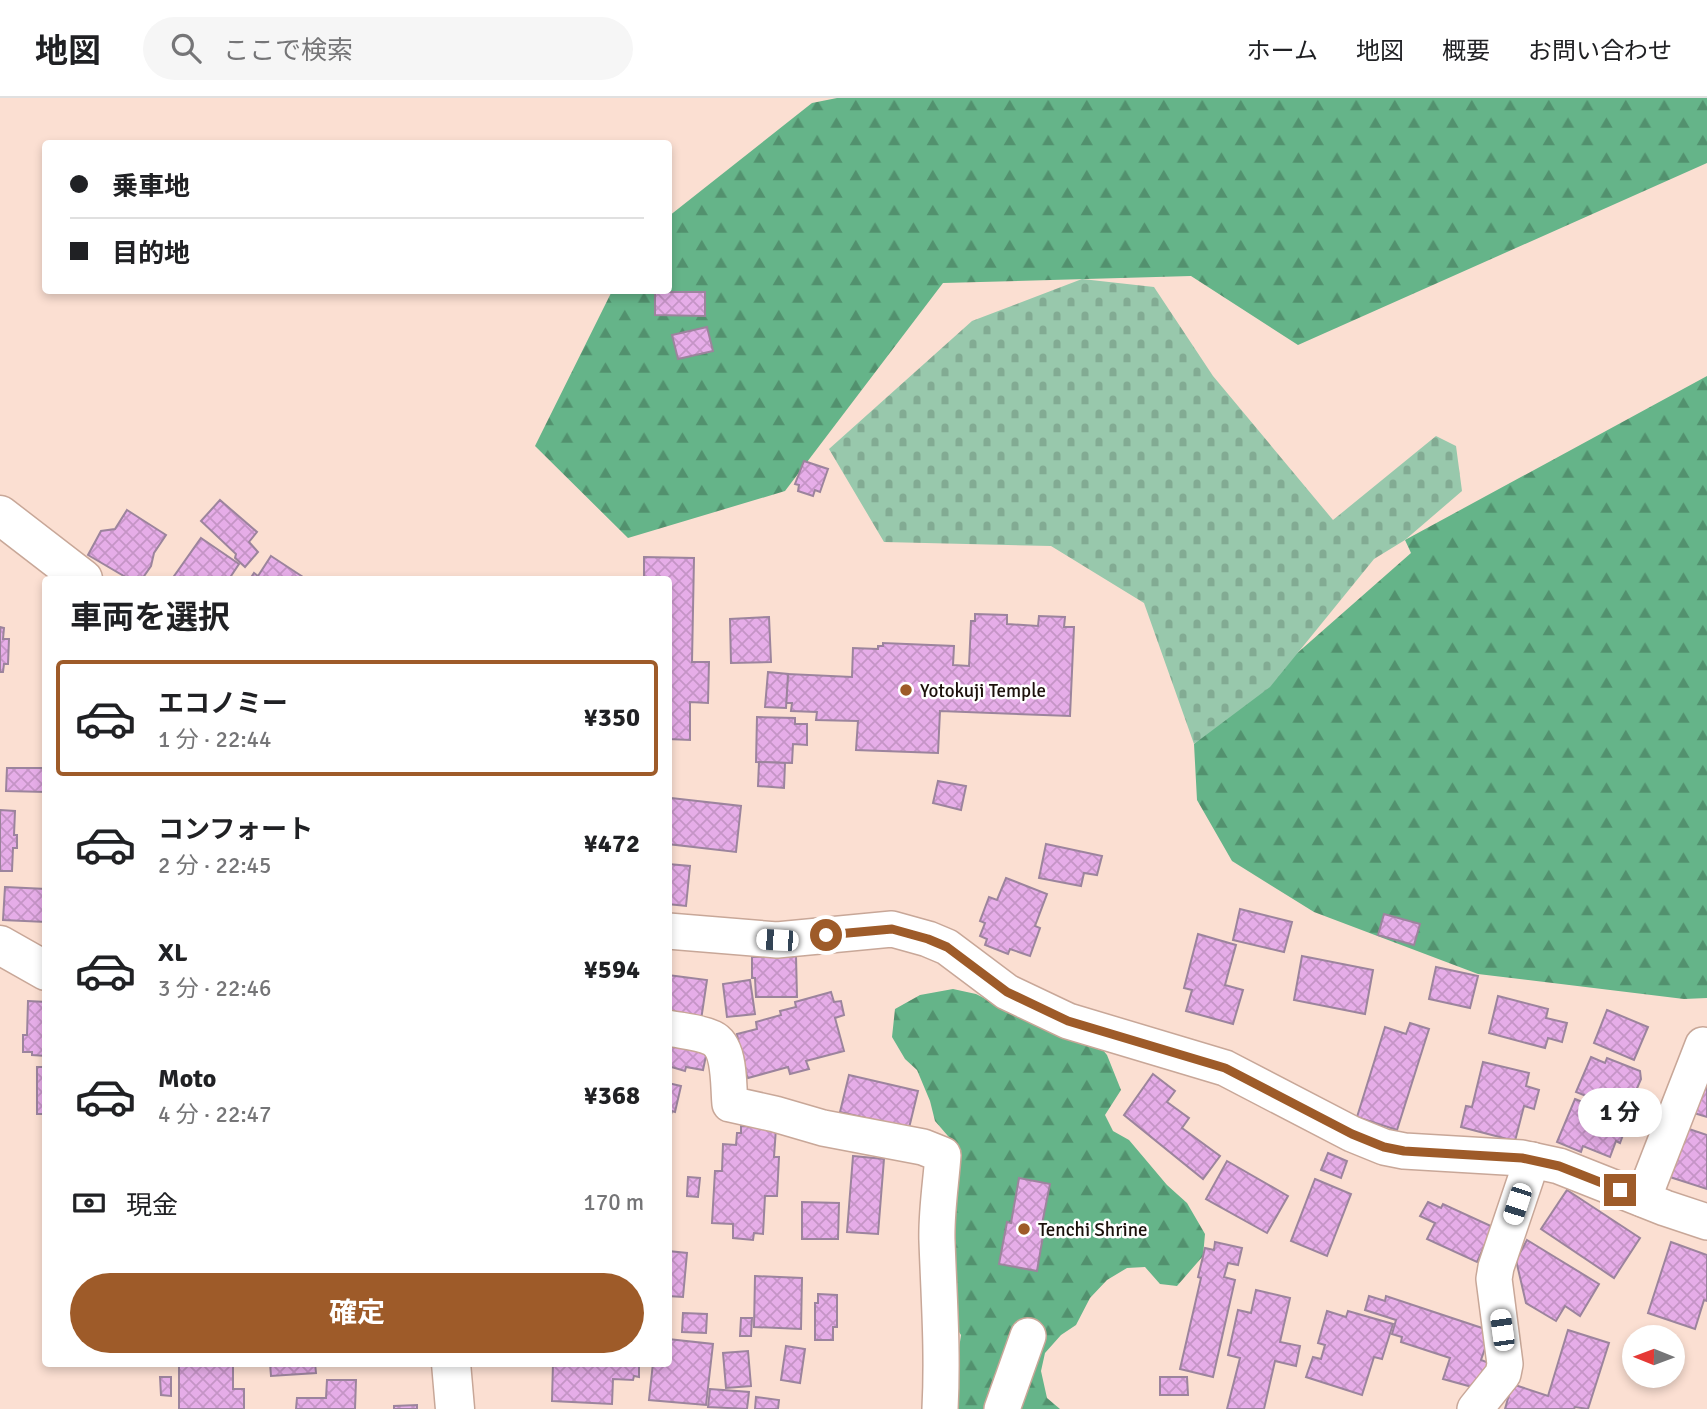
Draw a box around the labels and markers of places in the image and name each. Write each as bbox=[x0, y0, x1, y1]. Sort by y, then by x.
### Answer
place label: Yotokuji Temple bbox=[920, 679, 1046, 703]
marker: Yotokuji Temple bbox=[898, 682, 914, 698]
place label: Tenchi Shrine bbox=[1038, 1218, 1148, 1242]
marker: Tenchi Shrine bbox=[1016, 1221, 1032, 1237]

